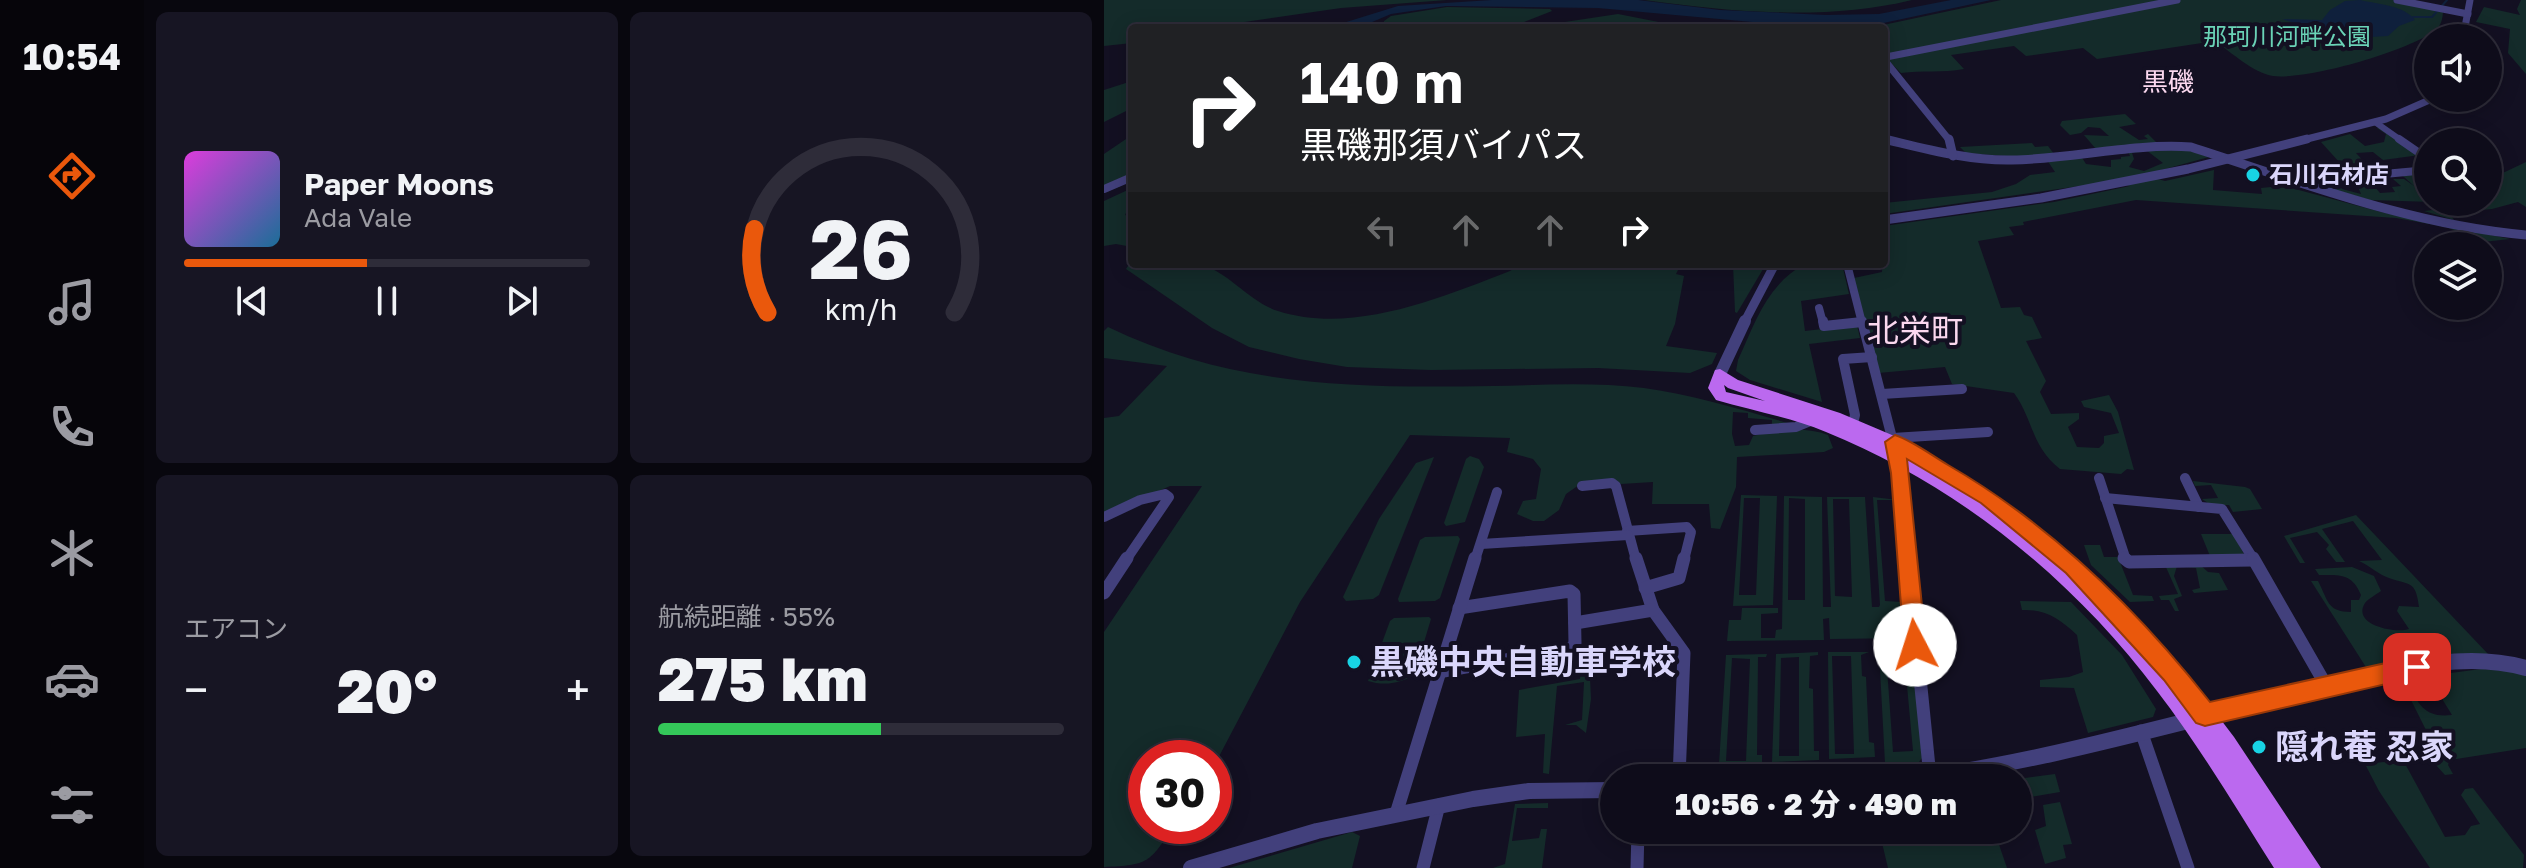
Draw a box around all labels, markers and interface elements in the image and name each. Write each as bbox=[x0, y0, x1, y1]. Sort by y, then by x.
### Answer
park label: 那珂川河畔公園 bbox=[2203, 21, 2371, 50]
map controls bbox=[2414, 24, 2502, 320]
button: sound bbox=[2414, 24, 2502, 112]
text: 10:54 bbox=[23, 35, 121, 78]
text: 140 m bbox=[1300, 48, 1463, 115]
icon: right bbox=[1168, 56, 1272, 160]
district label: 黒磯 bbox=[2142, 66, 2194, 97]
text: 黒磯那須バイパス bbox=[1300, 123, 1587, 166]
button: search bbox=[2414, 128, 2502, 216]
icon: directions bbox=[44, 148, 100, 204]
place label: 石川石材店 bbox=[2269, 159, 2389, 188]
text: Paper Moons bbox=[304, 166, 494, 202]
marker: 石川石材店 bbox=[2244, 166, 2262, 184]
text: 26 bbox=[809, 197, 913, 297]
text: Ada Vale bbox=[304, 202, 412, 233]
icon: left bbox=[1360, 208, 1404, 252]
icon: ahead bbox=[1444, 208, 1488, 252]
icon: ahead bbox=[1528, 208, 1572, 252]
icon: right bbox=[1612, 208, 1656, 252]
button: layers bbox=[2414, 232, 2502, 320]
icon: music bbox=[44, 274, 100, 330]
icon: previous bbox=[230, 279, 274, 323]
icon: pause bbox=[365, 279, 409, 323]
icon: next bbox=[500, 279, 544, 323]
text: km/h bbox=[825, 292, 897, 326]
district label: 北栄町 bbox=[1867, 311, 1963, 349]
icon: phone bbox=[44, 399, 100, 455]
icon: climate bbox=[44, 525, 100, 581]
text: 航続距離 · 55% bbox=[658, 601, 835, 632]
position arrow bbox=[1873, 603, 1957, 687]
text: エアコン bbox=[184, 613, 288, 644]
pin bbox=[2383, 633, 2451, 701]
place label: 黒磯中央自動車学校 bbox=[1370, 641, 1676, 681]
text: 275 km bbox=[658, 642, 868, 714]
icon: arrive bbox=[2395, 645, 2439, 689]
icon: car bbox=[44, 651, 100, 707]
marker: 黒磯中央自動車学校 bbox=[1345, 653, 1363, 671]
text: 20° bbox=[337, 654, 437, 726]
text: − bbox=[184, 663, 208, 716]
text: + bbox=[566, 663, 590, 716]
place label: 隠れ菴 忍家 bbox=[2275, 726, 2454, 766]
marker: 隠れ菴 忍家 bbox=[2250, 738, 2268, 756]
speed limit sign: 30 bbox=[1128, 740, 1232, 844]
icon: filters bbox=[44, 777, 100, 833]
text: 10:56 · 2 分 · 490 m bbox=[1675, 786, 1957, 822]

